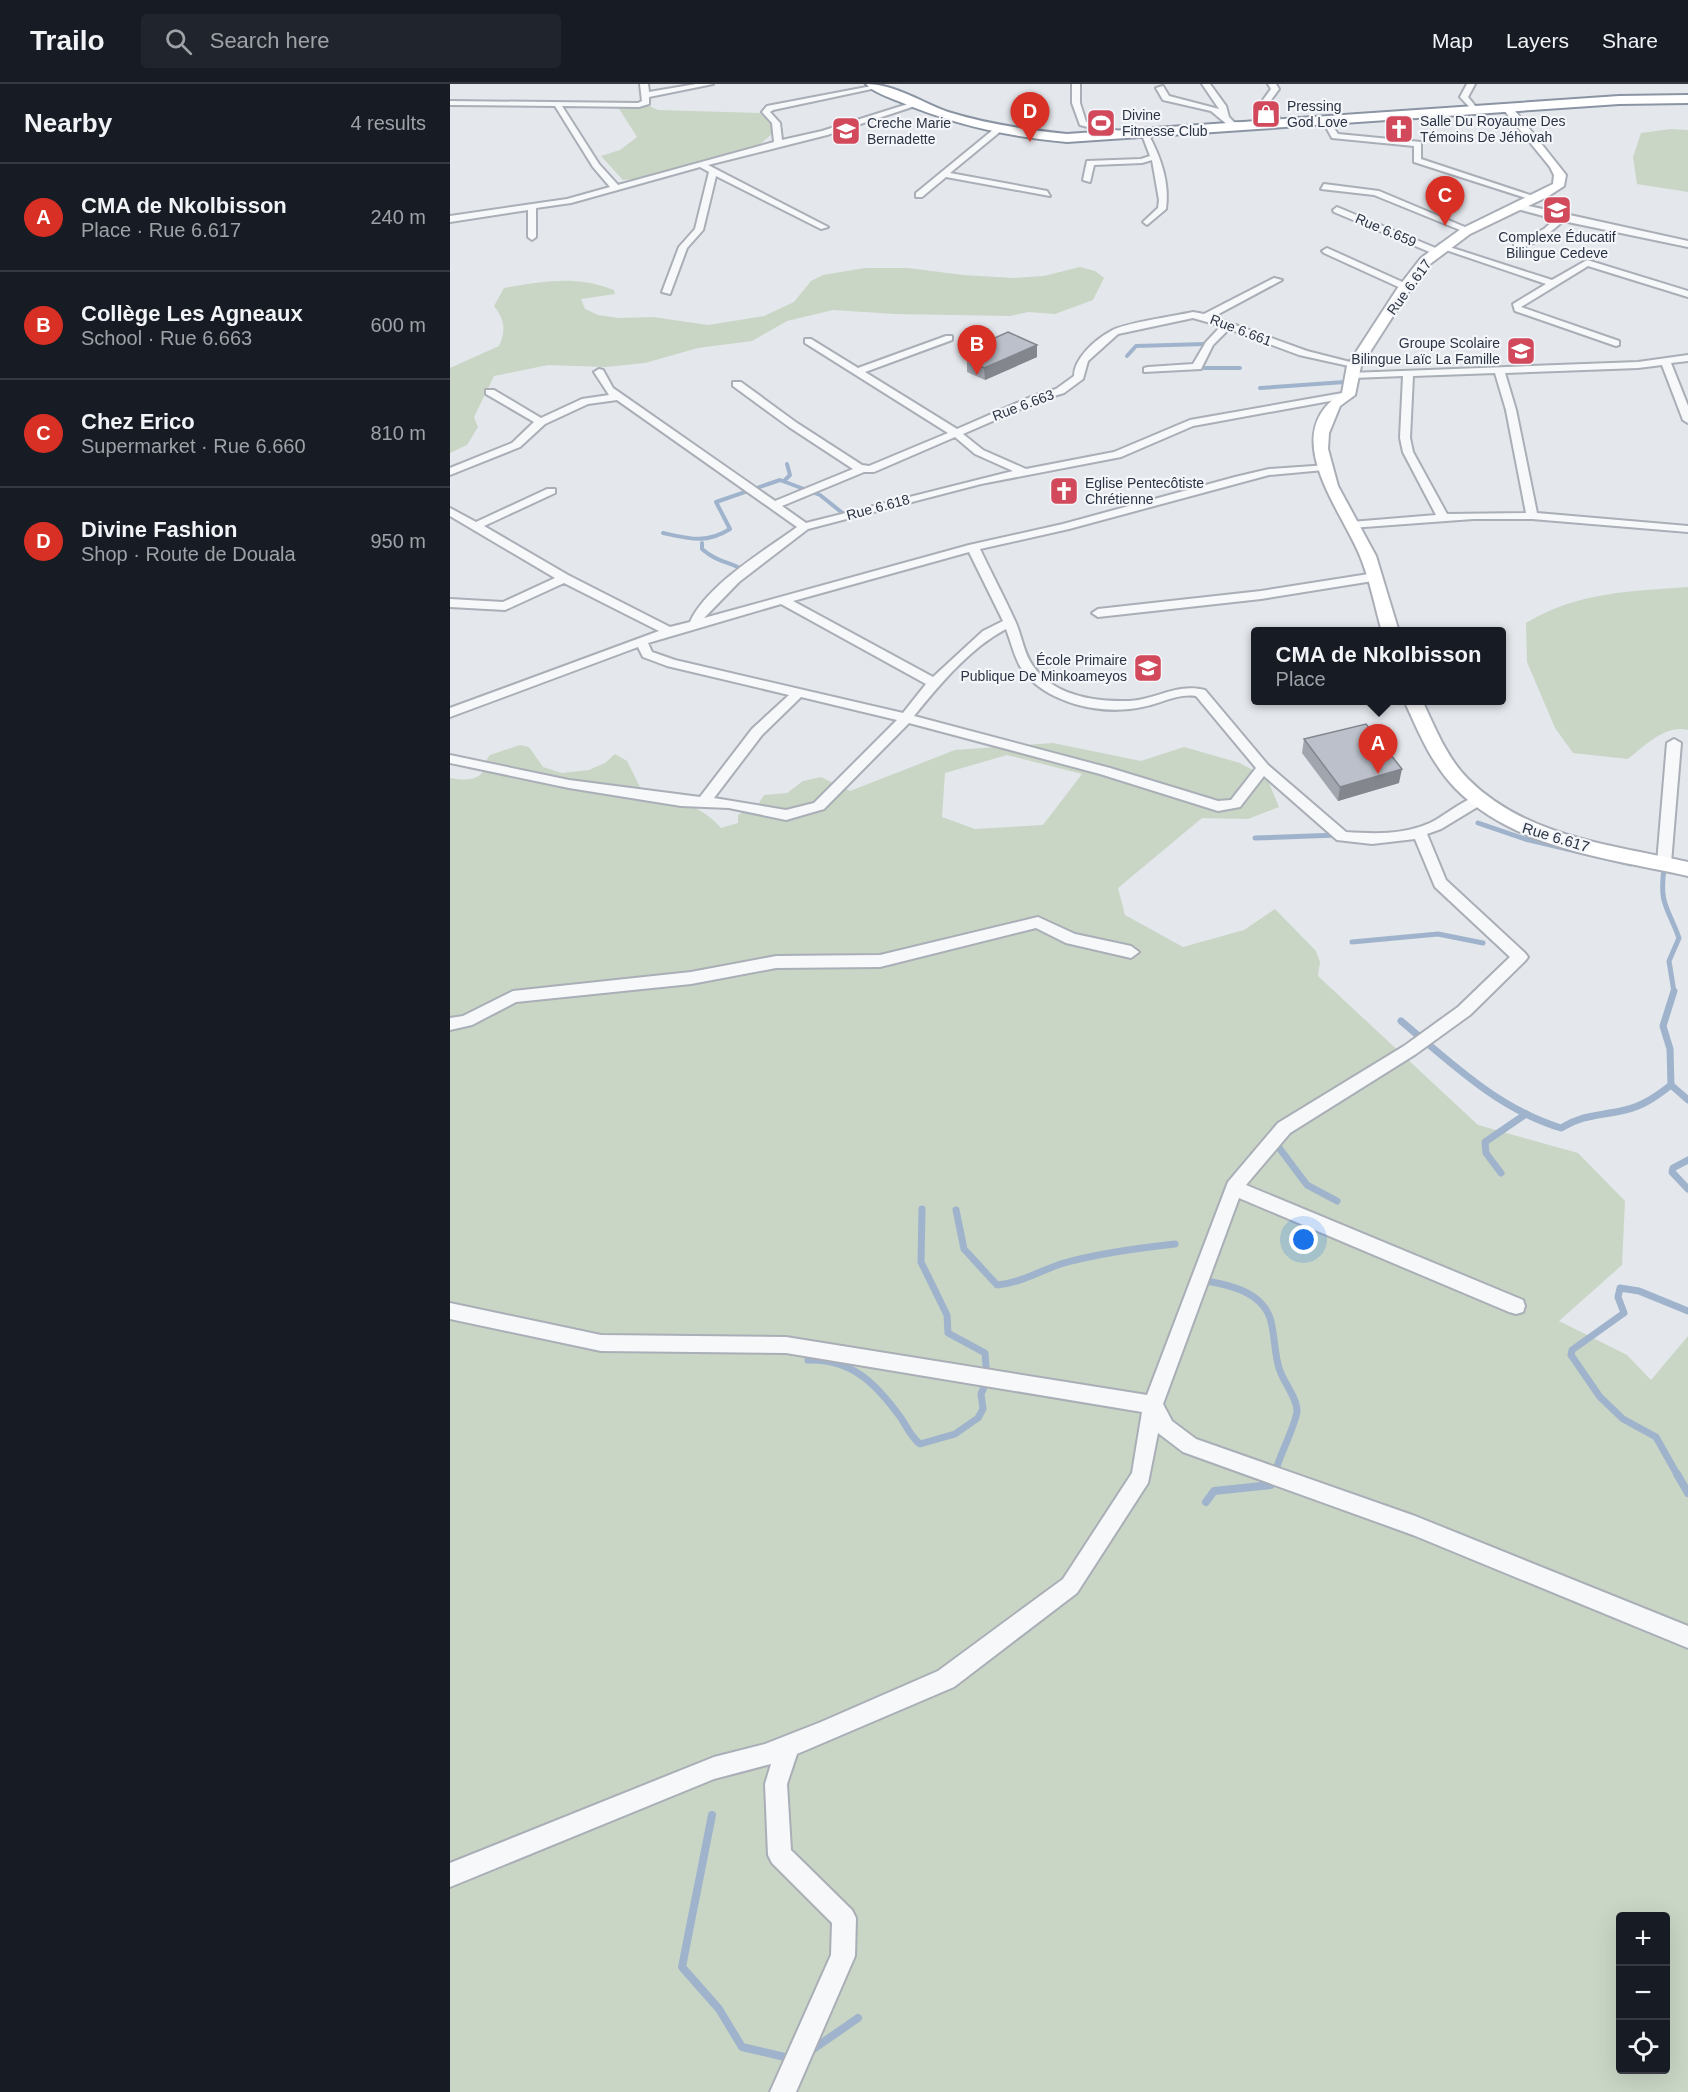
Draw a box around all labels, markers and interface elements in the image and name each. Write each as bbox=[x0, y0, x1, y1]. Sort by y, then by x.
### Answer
search box bbox=[141, 14, 561, 68]
text: Trailo bbox=[30, 25, 105, 56]
icon: search bbox=[162, 25, 195, 58]
text: Search here bbox=[210, 28, 330, 53]
text: Map bbox=[1432, 29, 1473, 52]
text: Layers bbox=[1506, 29, 1569, 52]
text: Share bbox=[1602, 29, 1658, 52]
pin: D bbox=[1010, 92, 1050, 142]
shop icon: Pressing God Love bbox=[1250, 98, 1282, 130]
place label: Pressing God Love bbox=[1287, 98, 1348, 130]
sports icon: Divine Fitnesse Club bbox=[1085, 107, 1117, 139]
place label: Divine Fitnesse Club bbox=[1122, 107, 1208, 139]
text: Nearby bbox=[24, 108, 112, 138]
text: 4 results bbox=[350, 112, 426, 134]
church icon: Salle Du Royaume Des Témoins De Jéhovah bbox=[1383, 113, 1415, 145]
place label: Salle Du Royaume Des Témoins De Jéhovah bbox=[1420, 113, 1566, 145]
school or university icon: Creche Marie Bernadette bbox=[830, 115, 862, 147]
place label: Creche Marie Bernadette bbox=[867, 115, 951, 147]
pin: C bbox=[1426, 176, 1464, 226]
text: CMA de Nkolbisson bbox=[81, 193, 287, 218]
school or university icon: Complexe Éducatif Bilingue Cedeve bbox=[1541, 194, 1573, 226]
text: A bbox=[36, 206, 51, 228]
text: 240 m bbox=[370, 206, 426, 228]
street label: Rue 6.659 bbox=[1353, 210, 1419, 250]
text: Place · Rue 6.617 bbox=[81, 219, 241, 241]
place label: Complexe Éducatif Bilingue Cedeve bbox=[1498, 229, 1616, 261]
street label: Rue 6.617 bbox=[1384, 256, 1435, 318]
text: Collège Les Agneaux bbox=[81, 301, 303, 326]
street label: Rue 6.661 bbox=[1208, 311, 1274, 349]
text: B bbox=[36, 314, 51, 336]
text: 600 m bbox=[370, 314, 426, 336]
pin: B bbox=[958, 326, 996, 375]
text: School · Rue 6.663 bbox=[81, 327, 252, 349]
place label: Groupe Scolaire Bilingue Laïc La Famille bbox=[1351, 335, 1500, 367]
school or university icon: Groupe Scolaire Bilingue Laïc La Famille bbox=[1505, 335, 1537, 367]
street label: Rue 6.663 bbox=[990, 386, 1056, 424]
text: Chez Erico bbox=[81, 409, 195, 434]
text: C bbox=[36, 422, 51, 444]
text: 810 m bbox=[370, 422, 426, 444]
text: Supermarket · Rue 6.660 bbox=[81, 435, 306, 457]
church icon: Eglise Pentecôtiste Chrétienne bbox=[1048, 475, 1080, 507]
place label: Eglise Pentecôtiste Chrétienne bbox=[1085, 475, 1204, 507]
street label: Rue 6.618 bbox=[845, 491, 911, 523]
text: Divine Fashion bbox=[81, 517, 237, 542]
text: D bbox=[36, 530, 51, 552]
text: 950 m bbox=[370, 530, 426, 552]
text: Shop · Route de Douala bbox=[81, 543, 296, 565]
popup bbox=[1251, 627, 1506, 705]
text: CMA de Nkolbisson bbox=[1276, 642, 1481, 667]
place label: École Primaire Publique De Minkoameyos bbox=[960, 652, 1127, 684]
school or university icon: École Primaire Publique De Minkoameyos bbox=[1132, 652, 1164, 684]
text: Place bbox=[1276, 668, 1326, 690]
pin: A bbox=[1358, 724, 1398, 774]
street label: Rue 6.617 bbox=[1520, 819, 1592, 855]
your location bbox=[1289, 1225, 1318, 1254]
map controls bbox=[1616, 1912, 1670, 2074]
button: + bbox=[1616, 1912, 1670, 1966]
button: − bbox=[1616, 1966, 1670, 2020]
button: locate bbox=[1616, 2020, 1670, 2074]

